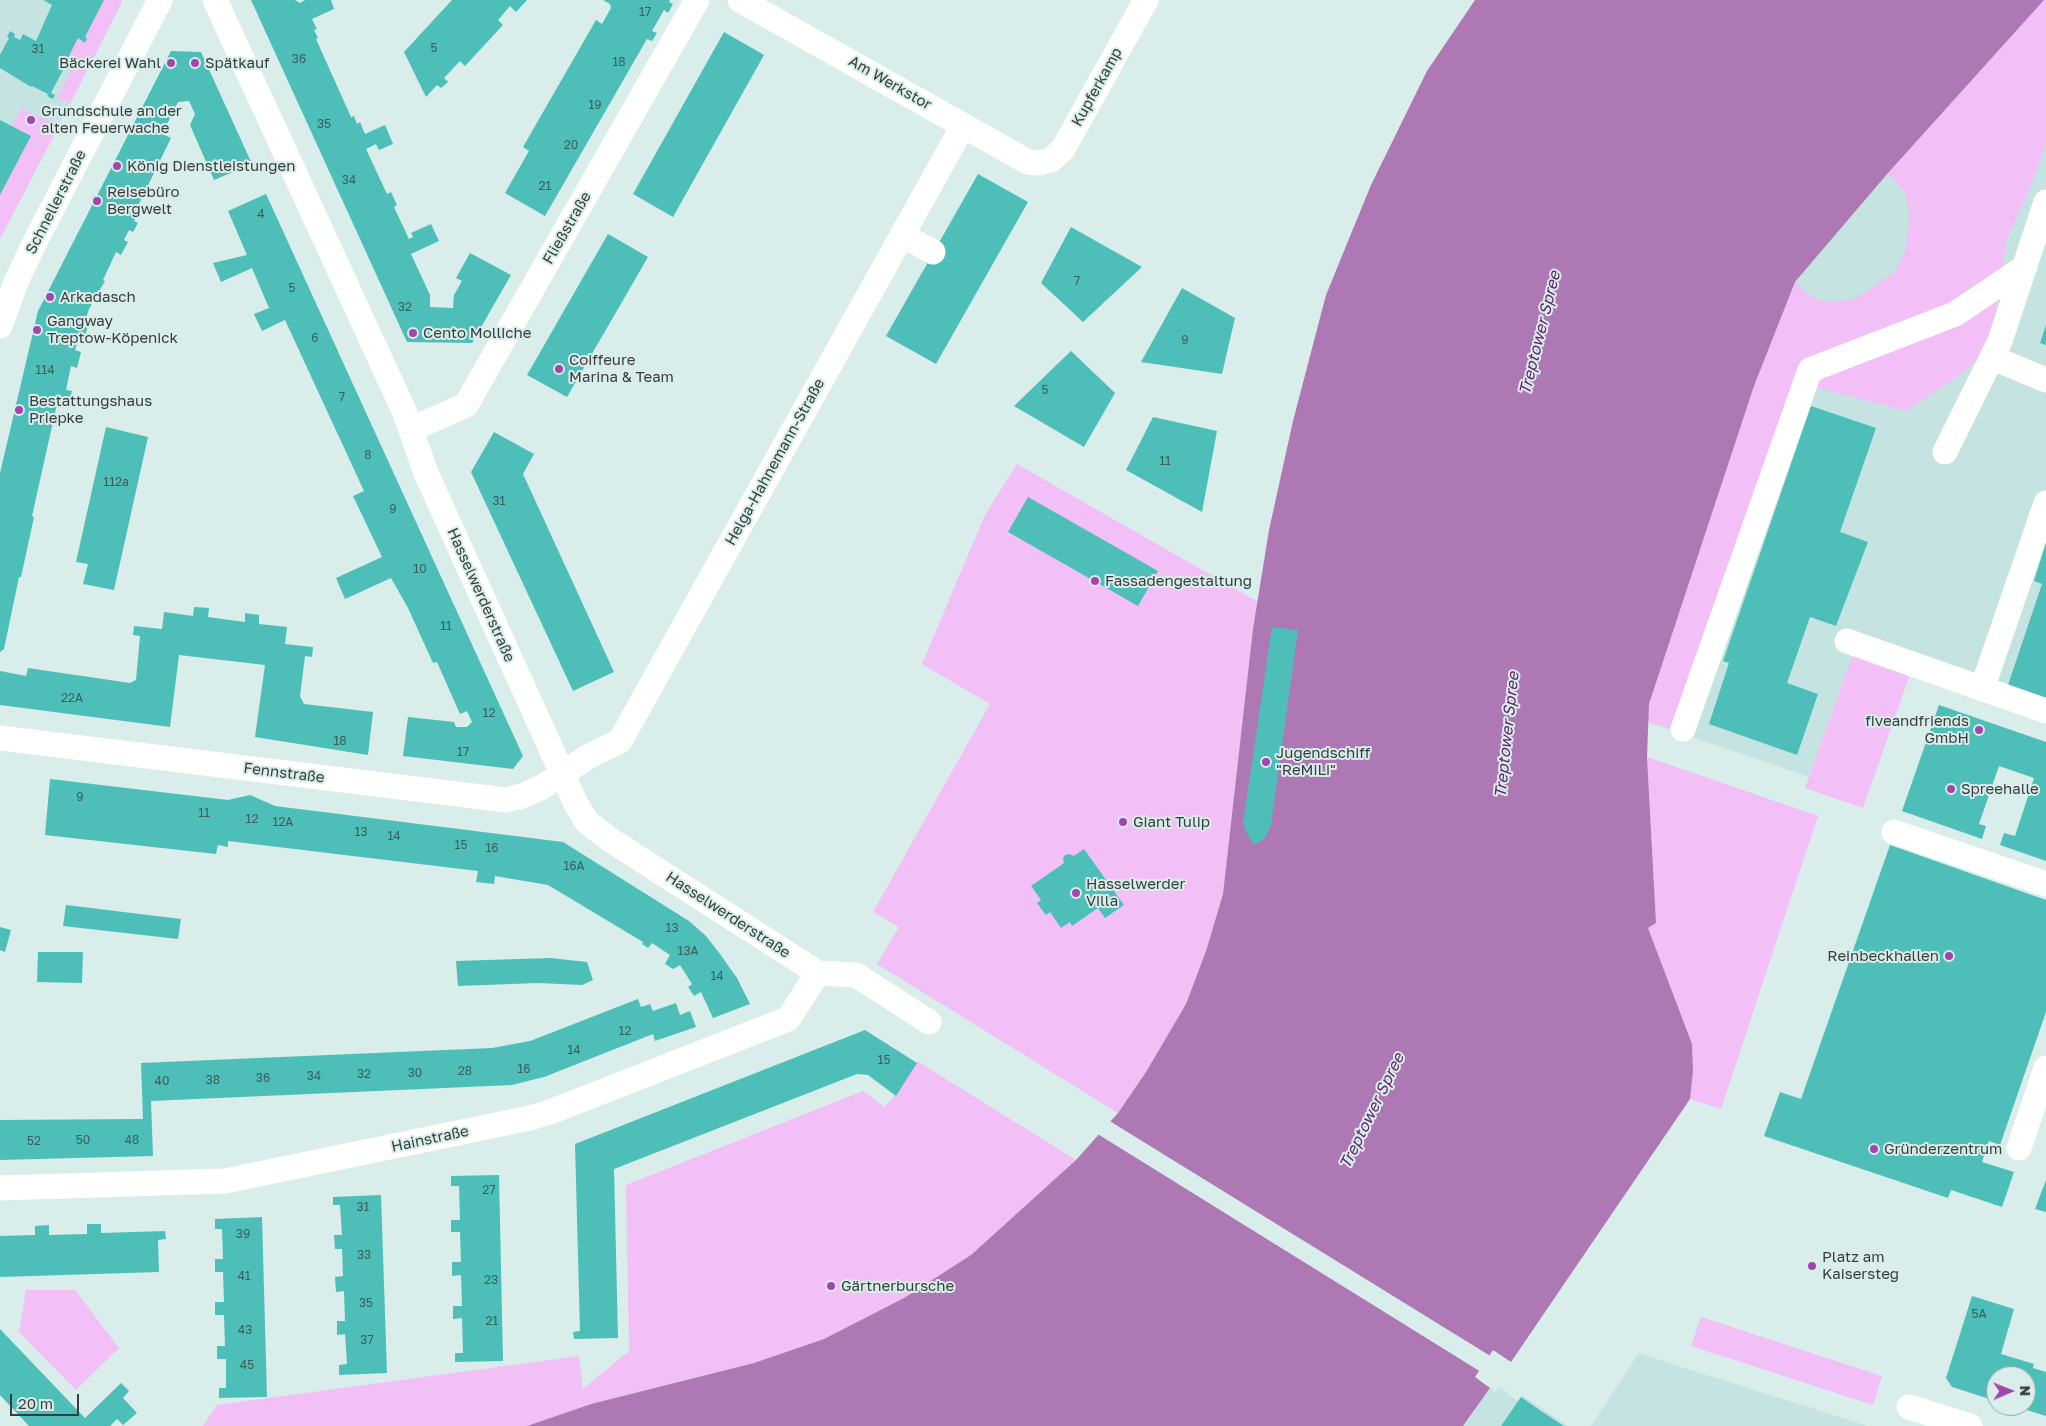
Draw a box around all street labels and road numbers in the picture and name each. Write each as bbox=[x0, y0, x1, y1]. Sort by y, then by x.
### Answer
street label: Kupferkamp bbox=[1068, 44, 1126, 130]
street label: Am Werkstor bbox=[845, 52, 935, 114]
street label: Schnellerstraße bbox=[22, 147, 90, 257]
street label: Fließstraße bbox=[539, 189, 595, 267]
street label: Helga-Hahnemann-Straße bbox=[722, 375, 828, 549]
street label: Hasselwerderstraße bbox=[443, 525, 519, 665]
street label: Fennstraße bbox=[242, 759, 326, 787]
street label: Hasselwerderstraße bbox=[662, 868, 794, 962]
street label: Hainstraße bbox=[390, 1122, 470, 1156]

